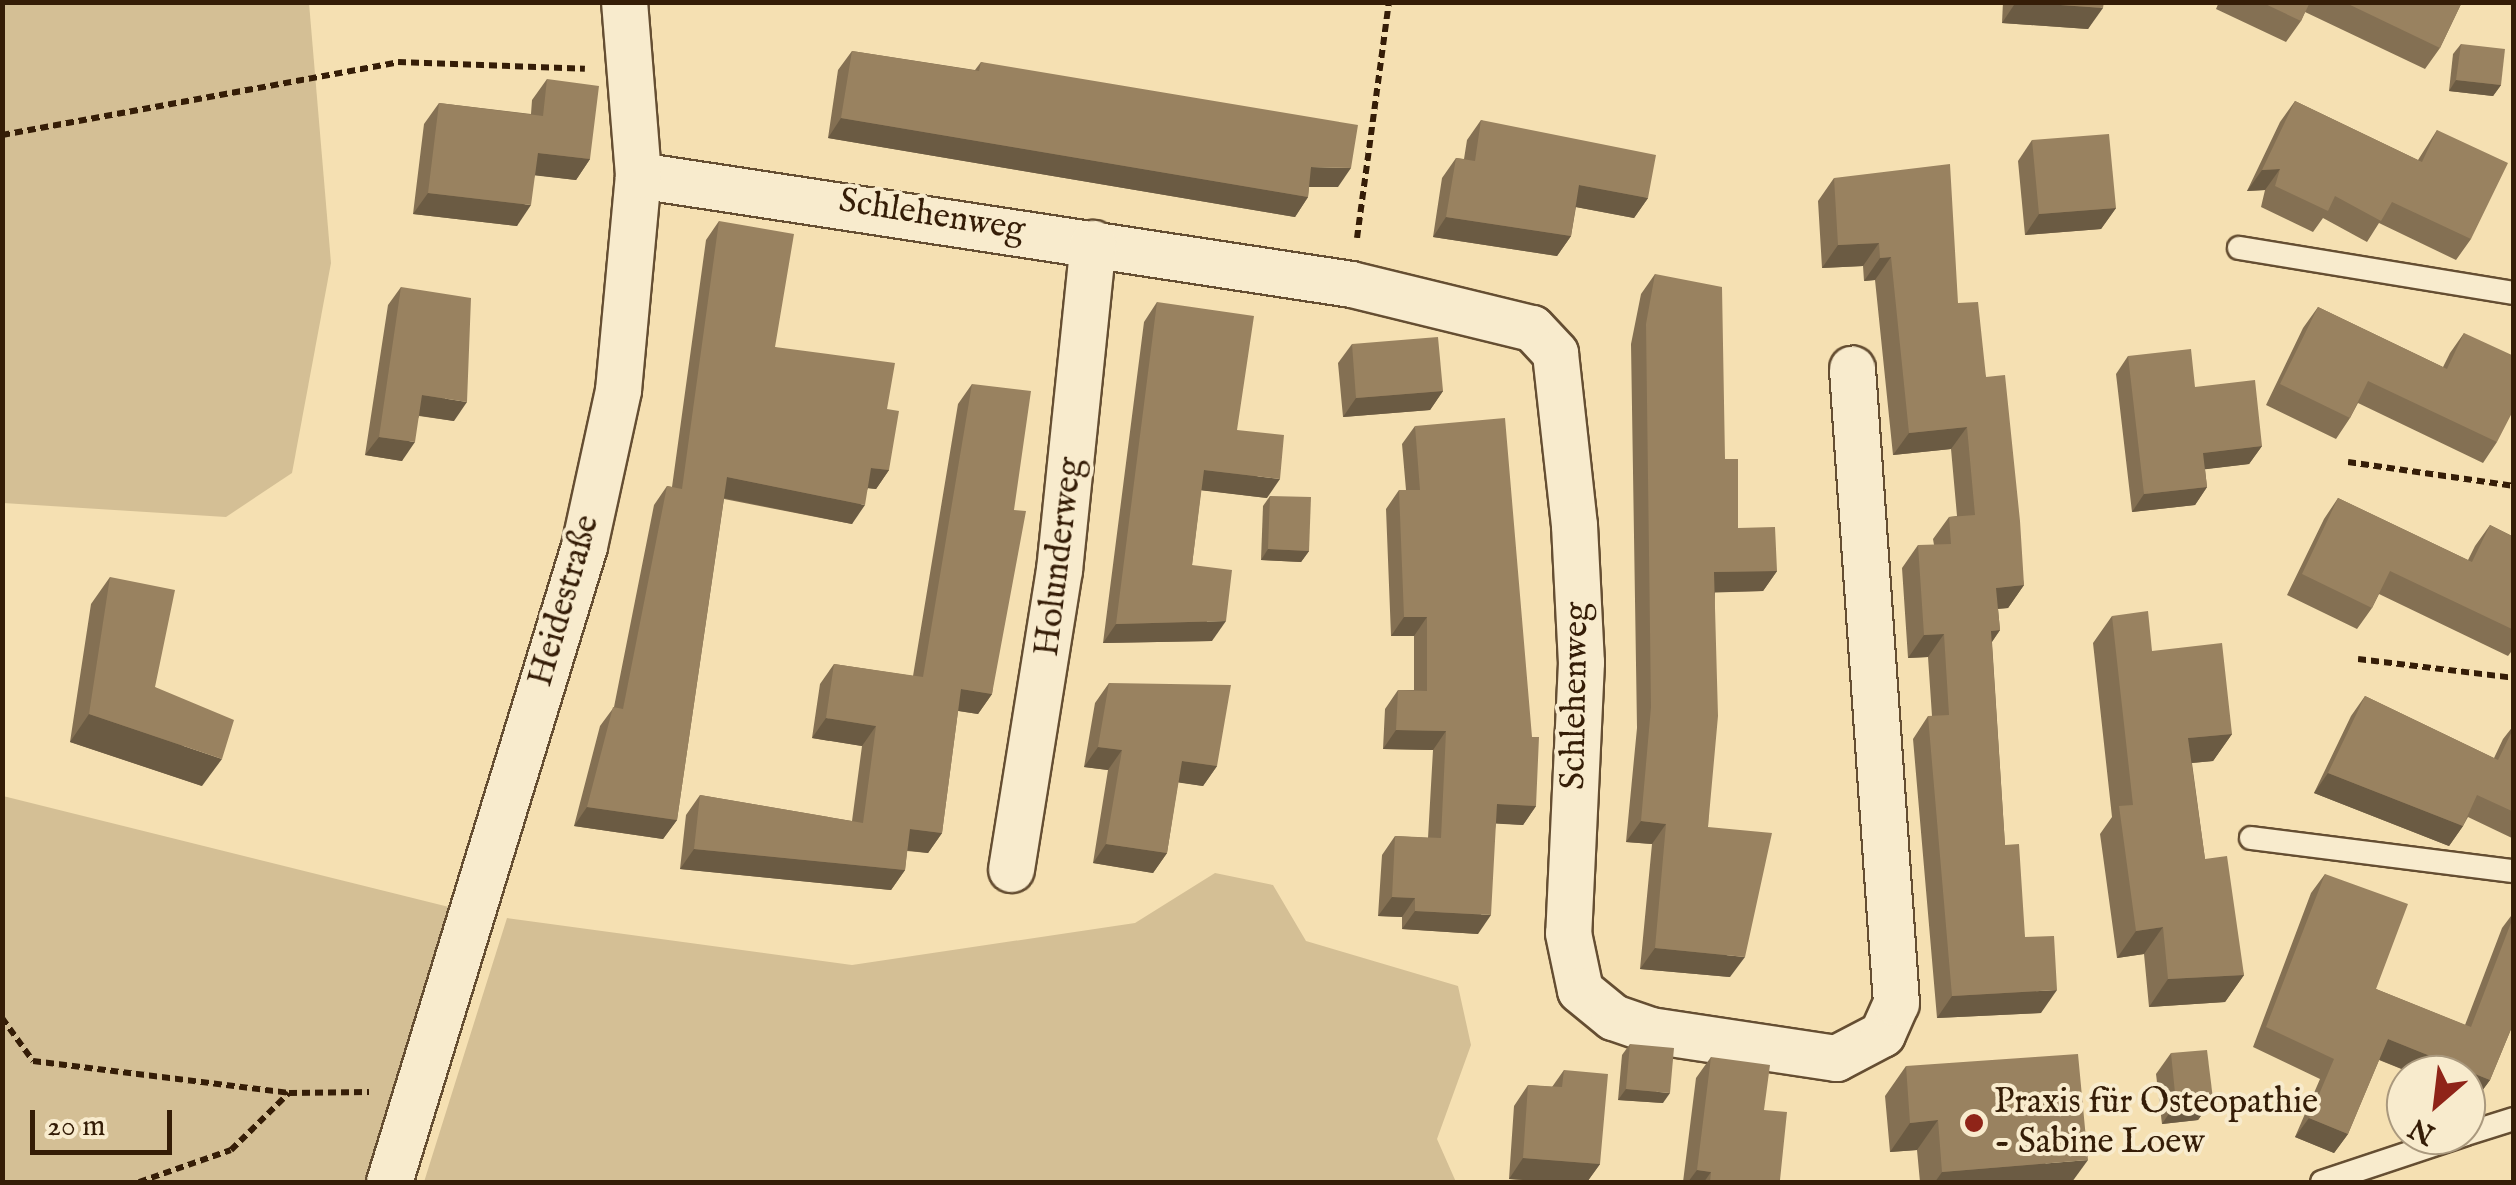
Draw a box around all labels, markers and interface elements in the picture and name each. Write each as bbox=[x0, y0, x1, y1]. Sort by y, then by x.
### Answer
street label: Schlehenweg bbox=[836, 181, 1028, 251]
street label: Holunderweg bbox=[1027, 455, 1093, 659]
street label: Heidestraße bbox=[521, 511, 609, 691]
street label: Schlehenweg bbox=[1553, 602, 1599, 790]
north arrow bbox=[2386, 1055, 2486, 1155]
place label: Praxis für Osteopathie - Sabine Loew bbox=[1994, 1082, 2318, 1164]
scale bar bbox=[35, 1090, 178, 1152]
text: 20 m bbox=[47, 1108, 106, 1146]
text: N bbox=[2404, 1109, 2442, 1151]
marker: Praxis für Osteopathie - Sabine Loew bbox=[1963, 1112, 1985, 1134]

